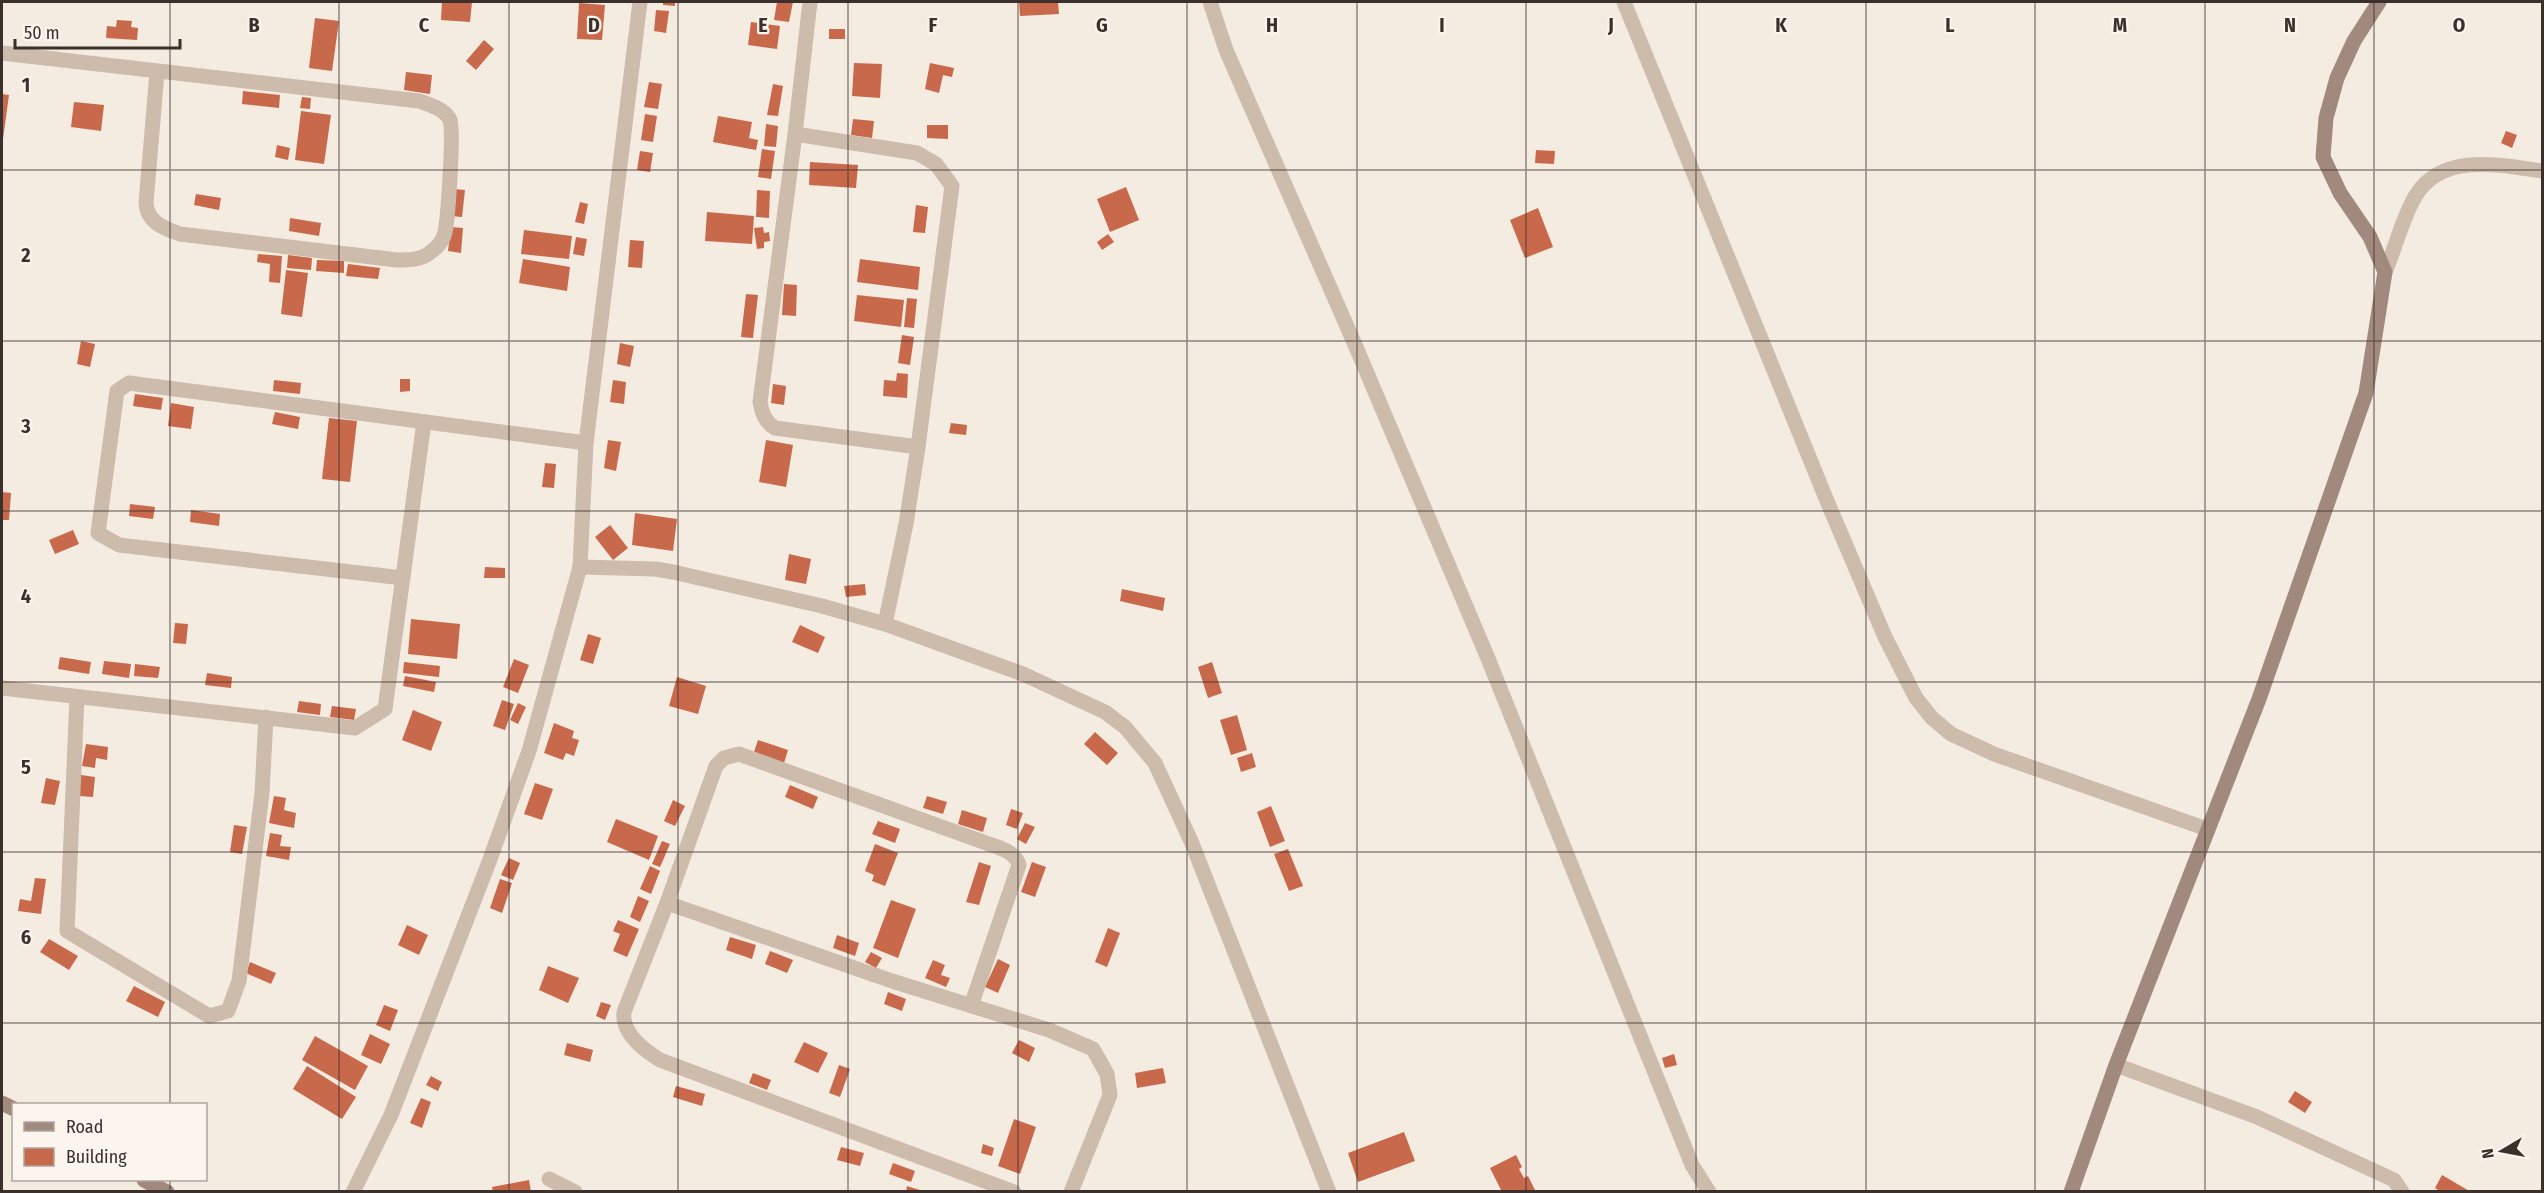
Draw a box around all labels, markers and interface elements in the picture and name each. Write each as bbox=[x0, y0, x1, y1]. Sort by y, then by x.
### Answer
scale bar bbox=[15, 12, 180, 50]
text: B bbox=[248, 13, 260, 37]
text: C bbox=[419, 13, 430, 37]
text: D bbox=[588, 13, 600, 37]
text: E bbox=[758, 13, 768, 37]
text: F bbox=[929, 13, 938, 37]
text: G bbox=[1096, 13, 1108, 37]
text: H bbox=[1266, 13, 1278, 37]
text: I bbox=[1439, 13, 1445, 37]
text: J bbox=[1607, 13, 1614, 37]
text: K bbox=[1775, 13, 1787, 37]
text: L bbox=[1945, 13, 1955, 37]
text: M bbox=[2113, 13, 2127, 37]
text: N bbox=[2284, 13, 2296, 37]
text: O bbox=[2453, 13, 2465, 37]
text: 50 m bbox=[24, 22, 60, 44]
text: 1 bbox=[22, 73, 30, 97]
text: 2 bbox=[20, 243, 31, 267]
text: 3 bbox=[20, 414, 31, 438]
text: 4 bbox=[21, 584, 31, 608]
text: 5 bbox=[21, 755, 31, 779]
text: 6 bbox=[21, 925, 31, 949]
legend bbox=[12, 1103, 207, 1181]
text: Road bbox=[66, 1116, 103, 1138]
north arrow bbox=[2472, 1121, 2532, 1181]
text: Building bbox=[66, 1146, 127, 1168]
text: N bbox=[2478, 1147, 2498, 1160]

